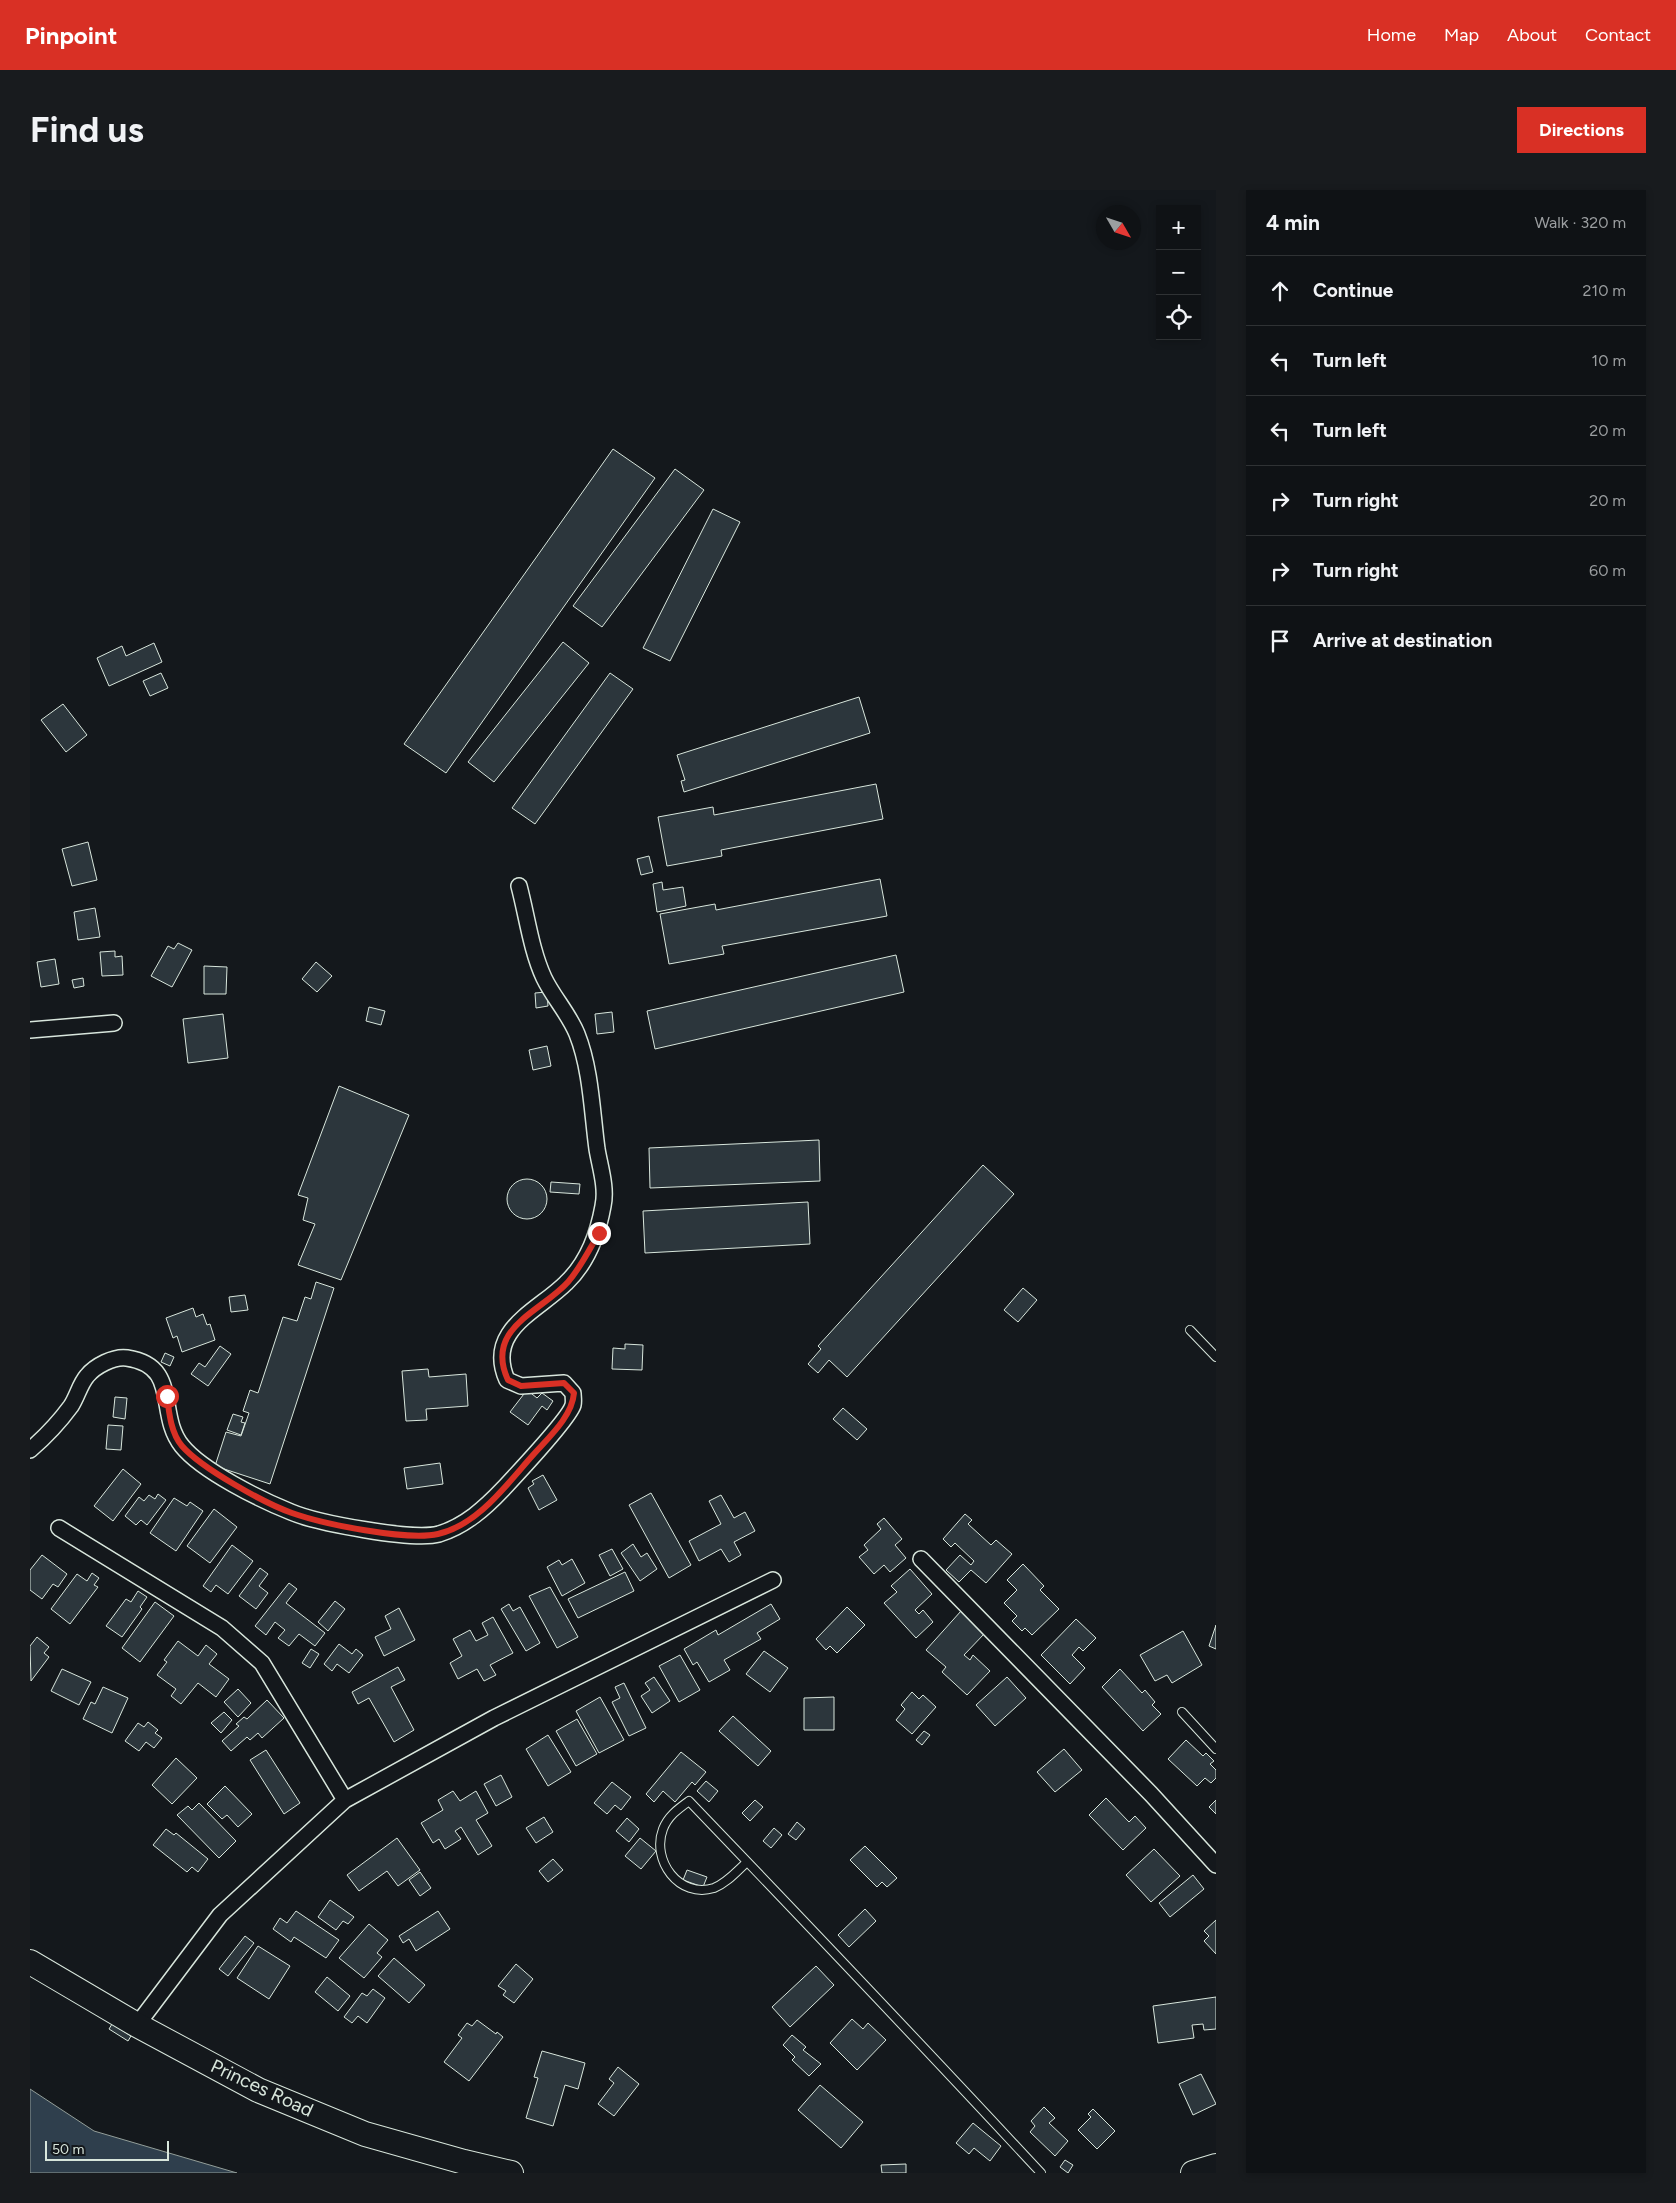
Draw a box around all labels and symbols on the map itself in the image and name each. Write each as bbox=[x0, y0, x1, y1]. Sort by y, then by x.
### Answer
north arrow bbox=[1096, 205, 1141, 250]
route end bbox=[588, 1222, 611, 1245]
route start bbox=[156, 1385, 179, 1408]
street label: Princes Road bbox=[207, 2054, 317, 2122]
scale bar bbox=[45, 2138, 169, 2161]

